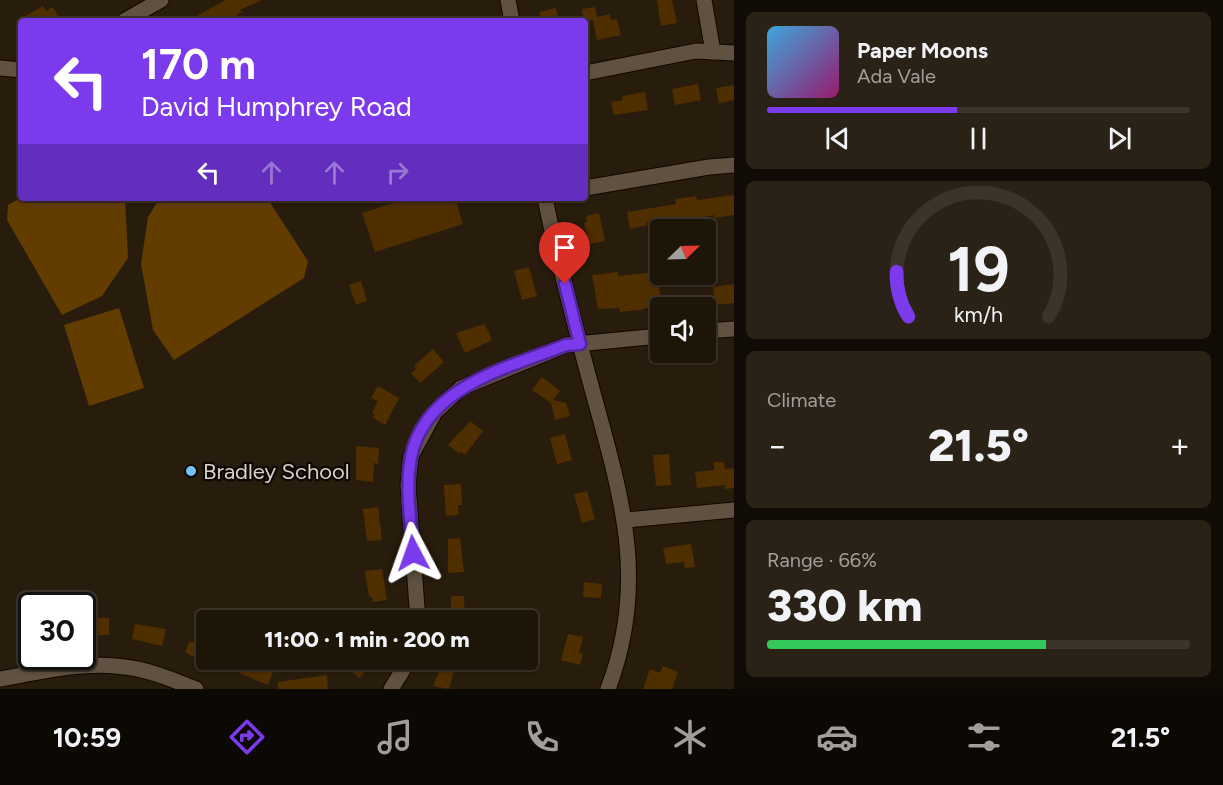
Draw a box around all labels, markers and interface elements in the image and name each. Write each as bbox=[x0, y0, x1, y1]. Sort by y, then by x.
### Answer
text: Paper Moons bbox=[857, 37, 988, 64]
text: 170 m bbox=[141, 39, 256, 90]
icon: left bbox=[42, 42, 120, 120]
text: Ada Vale bbox=[857, 64, 936, 88]
text: David Humphrey Road bbox=[141, 90, 412, 123]
icon: previous bbox=[821, 122, 854, 155]
icon: pause bbox=[962, 122, 995, 155]
icon: next bbox=[1103, 122, 1136, 155]
icon: left bbox=[192, 156, 225, 189]
icon: ahead bbox=[255, 156, 288, 189]
icon: ahead bbox=[318, 156, 351, 189]
icon: right bbox=[381, 156, 414, 189]
north arrow bbox=[650, 219, 716, 285]
map controls bbox=[650, 219, 716, 363]
pin bbox=[539, 222, 590, 284]
icon: arrive bbox=[548, 231, 581, 264]
text: 19 bbox=[947, 232, 1010, 307]
button: sound bbox=[650, 297, 716, 363]
text: km/h bbox=[954, 302, 1003, 327]
text: Climate bbox=[767, 388, 836, 412]
text: 21.5° bbox=[928, 418, 1029, 472]
text: − bbox=[767, 426, 788, 465]
text: + bbox=[1169, 426, 1190, 465]
place label: Bradley School bbox=[203, 458, 350, 485]
marker: Bradley School bbox=[184, 464, 198, 478]
position arrow bbox=[381, 521, 445, 585]
text: Range · 66% bbox=[767, 548, 877, 572]
text: 330 km bbox=[767, 578, 922, 632]
speed limit sign: 30 bbox=[18, 592, 96, 670]
text: 11:00 · 1 min · 200 m bbox=[264, 626, 470, 653]
icon: directions bbox=[226, 716, 268, 758]
icon: music bbox=[374, 716, 416, 758]
icon: phone bbox=[521, 716, 563, 758]
icon: climate bbox=[669, 716, 711, 758]
icon: car bbox=[816, 716, 858, 758]
icon: filters bbox=[963, 716, 1005, 758]
text: 10:59 bbox=[53, 721, 121, 754]
text: 21.5° bbox=[1111, 721, 1170, 754]

